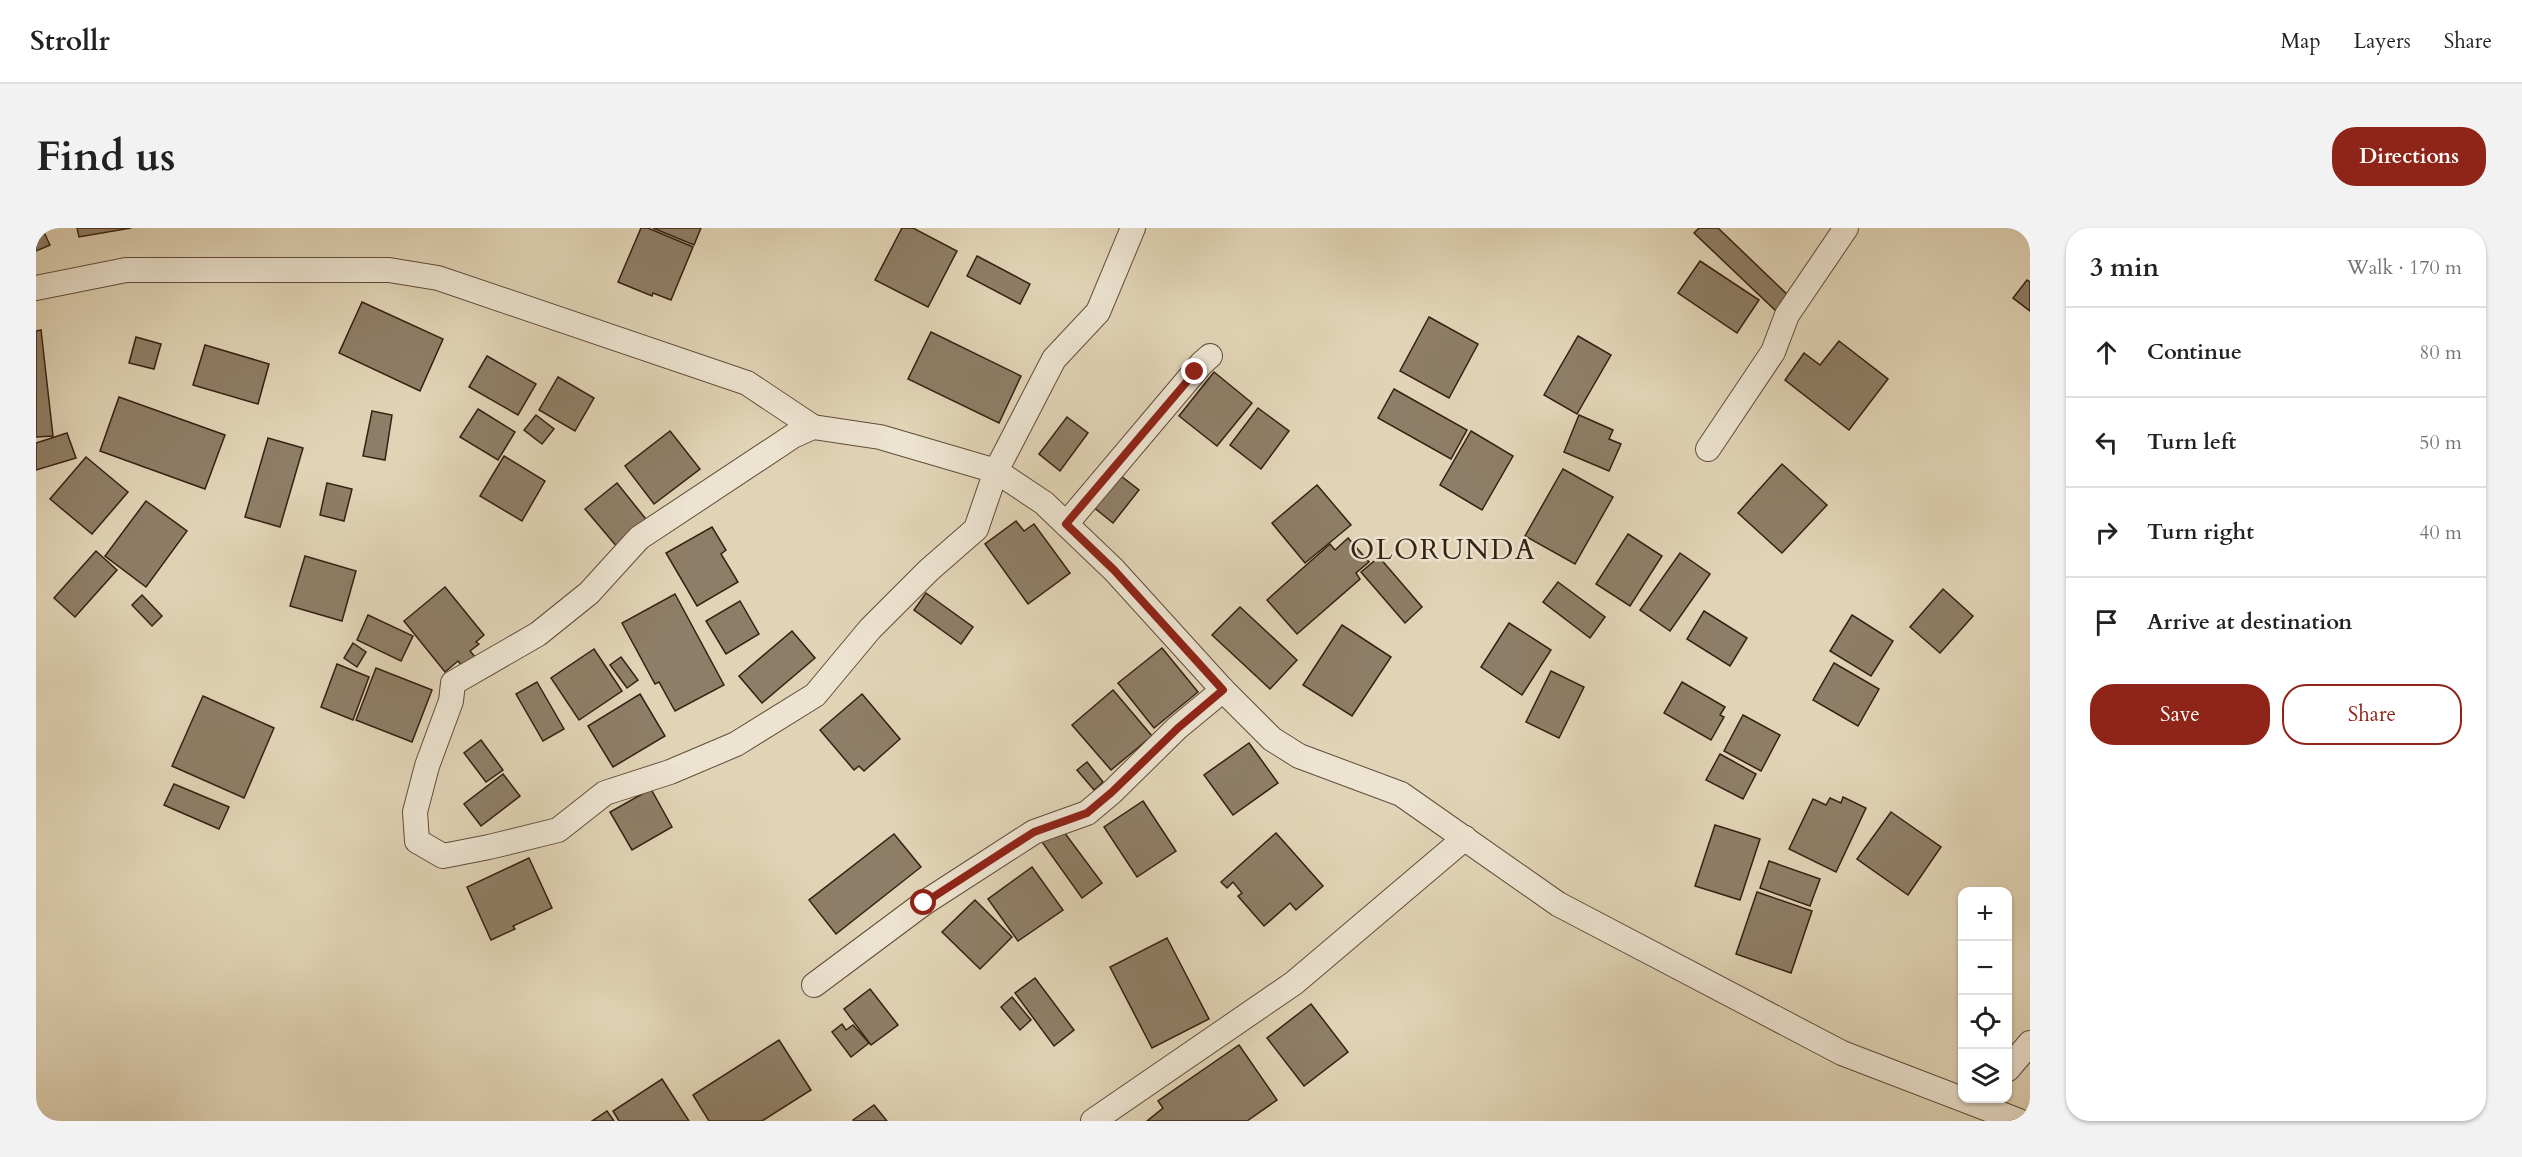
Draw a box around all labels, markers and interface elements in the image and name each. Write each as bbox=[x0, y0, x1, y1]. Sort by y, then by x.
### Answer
text: Strollr bbox=[30, 22, 110, 60]
text: Map bbox=[2281, 27, 2321, 56]
text: Layers bbox=[2354, 27, 2411, 56]
text: Share bbox=[2444, 27, 2492, 56]
button: Directions bbox=[2332, 127, 2486, 186]
text: Find us bbox=[36, 128, 176, 185]
text: 3 min bbox=[2090, 250, 2159, 285]
text: Walk · 170 m bbox=[2347, 254, 2462, 281]
icon: ahead bbox=[2090, 336, 2123, 369]
text: Continue bbox=[2147, 337, 2242, 367]
text: 80 m bbox=[2419, 339, 2462, 366]
route end bbox=[1181, 358, 1207, 384]
icon: left bbox=[2090, 426, 2123, 459]
text: Turn left bbox=[2147, 427, 2236, 457]
text: 50 m bbox=[2419, 429, 2462, 456]
icon: right bbox=[2090, 516, 2123, 549]
text: Turn right bbox=[2147, 517, 2254, 547]
text: 40 m bbox=[2419, 519, 2462, 546]
district label: OLORUNDA bbox=[1350, 531, 1536, 569]
icon: arrive bbox=[2090, 606, 2123, 639]
text: Arrive at destination bbox=[2147, 607, 2352, 637]
button: Save bbox=[2090, 684, 2270, 745]
button: Share bbox=[2282, 684, 2462, 745]
map controls bbox=[1958, 887, 2012, 1103]
button: + bbox=[1958, 887, 2012, 941]
route start bbox=[910, 889, 936, 915]
button: − bbox=[1958, 941, 2012, 995]
button: locate bbox=[1958, 995, 2012, 1049]
button: layers bbox=[1958, 1049, 2012, 1103]

